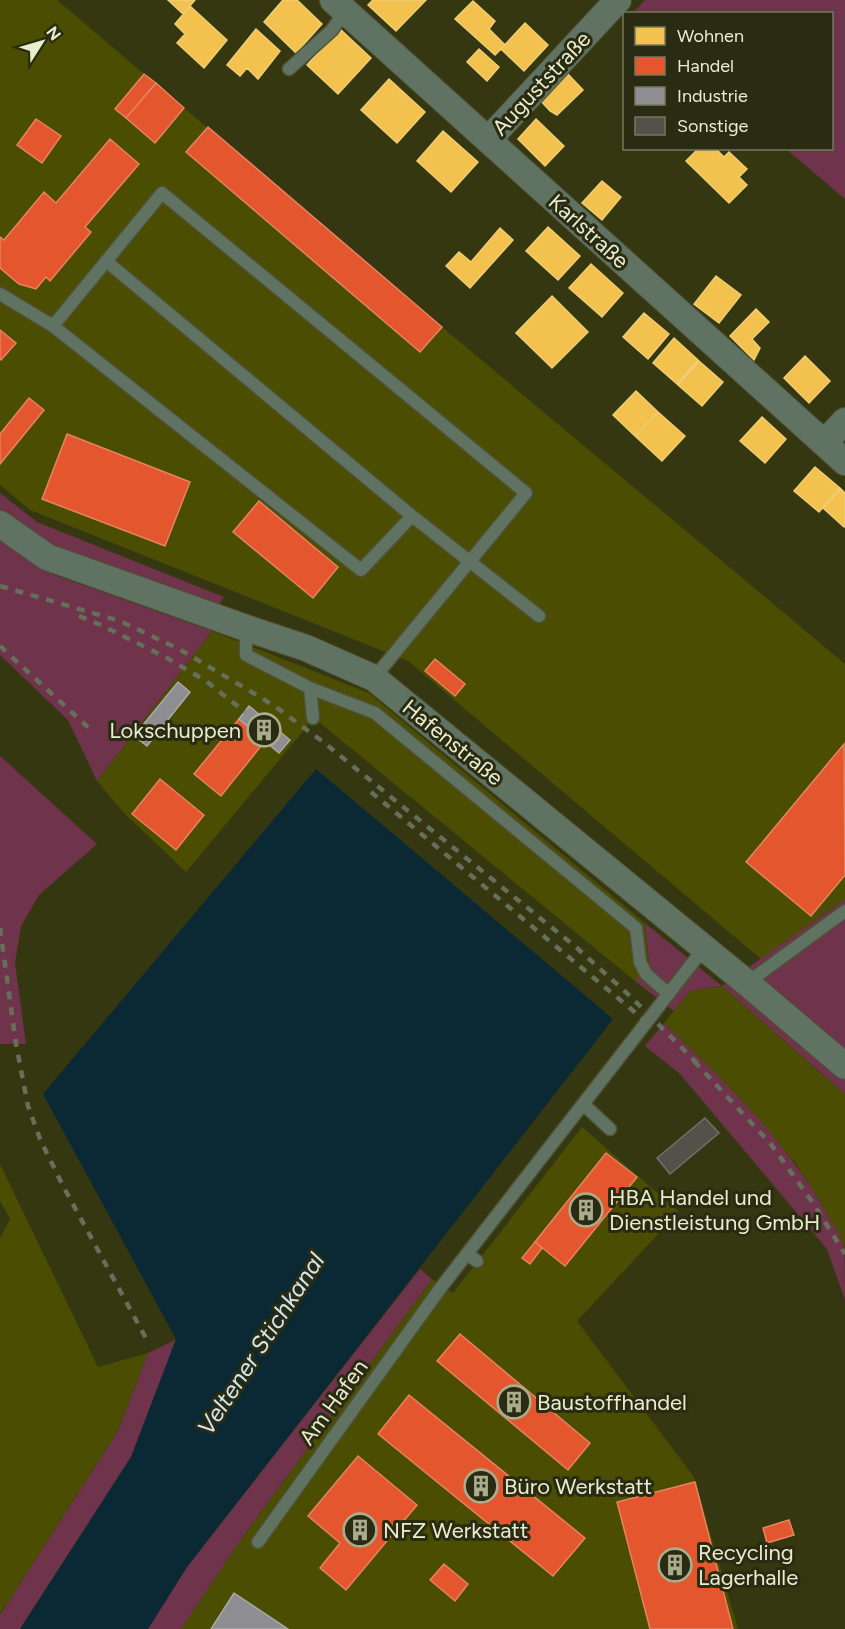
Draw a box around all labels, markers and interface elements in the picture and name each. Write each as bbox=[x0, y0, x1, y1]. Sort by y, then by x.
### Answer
north arrow bbox=[12, 12, 72, 72]
legend bbox=[623, 12, 833, 150]
text: N bbox=[42, 23, 65, 44]
text: Wohnen bbox=[677, 25, 744, 47]
street label: Auguststraße bbox=[486, 26, 596, 141]
text: Handel bbox=[677, 55, 734, 77]
text: Industrie bbox=[677, 85, 748, 107]
text: Sonstige bbox=[677, 115, 748, 137]
street label: Karlstraße bbox=[543, 188, 634, 274]
street label: Hafenstraße bbox=[397, 694, 508, 791]
building icon: Lokschuppen bbox=[246, 712, 282, 748]
place label: Lokschuppen bbox=[109, 717, 241, 744]
place label: HBA Handel und Dienstleistung GmbH bbox=[609, 1184, 820, 1236]
building icon: HBA Handel und Dienstleistung GmbH bbox=[568, 1192, 604, 1228]
water label: Veltener Stichkanal bbox=[191, 1247, 331, 1440]
street label: Am Hafen bbox=[293, 1354, 373, 1450]
building icon: Baustoffhandel bbox=[496, 1384, 532, 1420]
place label: Baustoffhandel bbox=[537, 1389, 687, 1416]
building icon: Büro Werkstatt bbox=[463, 1468, 499, 1504]
place label: Büro Werkstatt bbox=[504, 1473, 652, 1500]
building icon: NFZ Werkstatt bbox=[342, 1512, 378, 1548]
place label: NFZ Werkstatt bbox=[383, 1517, 528, 1544]
place label: Recycling Lagerhalle bbox=[698, 1539, 798, 1591]
building icon: Recycling Lagerhalle bbox=[657, 1547, 693, 1583]

